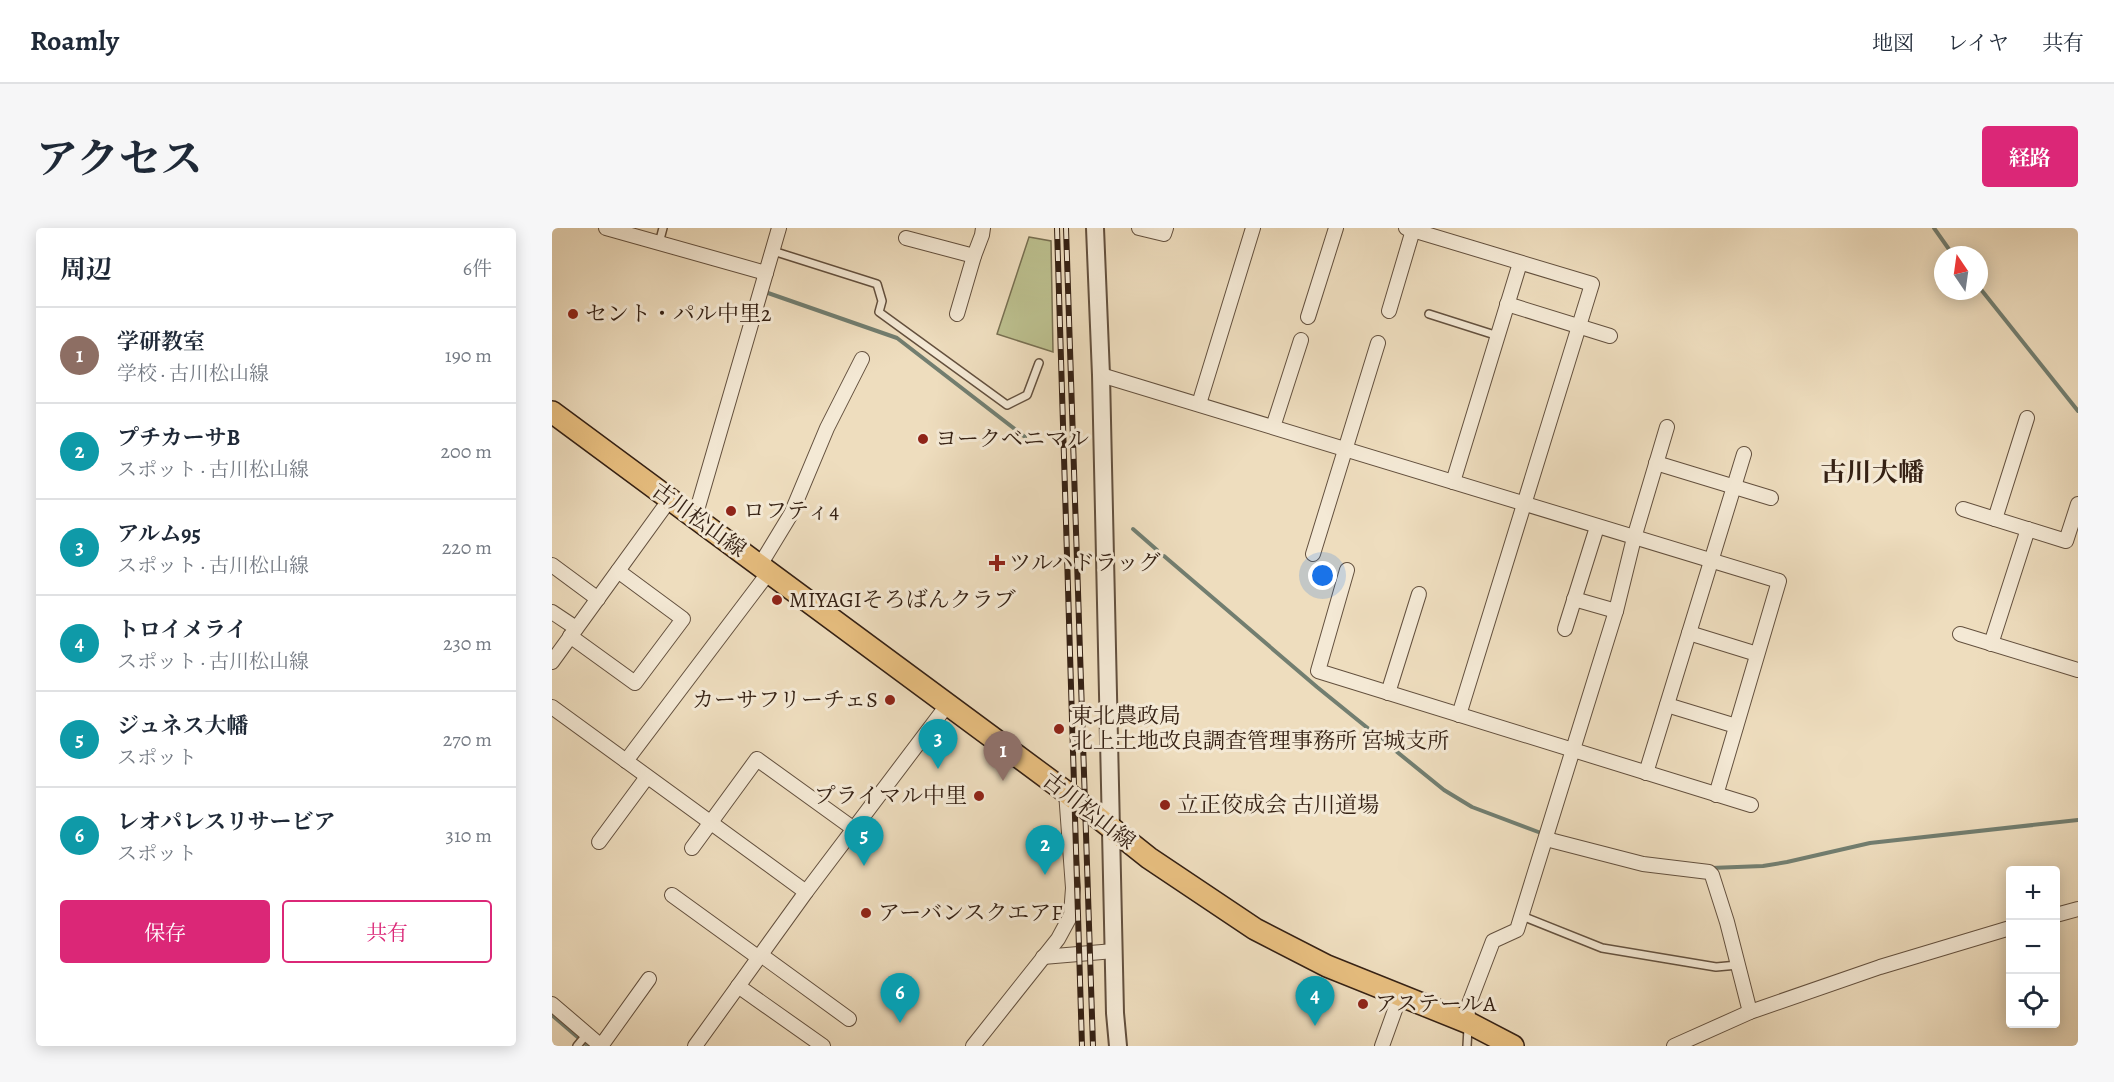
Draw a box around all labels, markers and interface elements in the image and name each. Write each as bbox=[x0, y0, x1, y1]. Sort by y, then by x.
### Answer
text: Roamly bbox=[30, 22, 119, 60]
text: 地図 bbox=[1872, 29, 1914, 57]
text: レイヤ bbox=[1947, 29, 2009, 57]
text: 共有 bbox=[2042, 29, 2084, 57]
button: 経路 bbox=[1982, 126, 2078, 187]
text: アクセス bbox=[36, 130, 203, 187]
north arrow bbox=[1934, 246, 1988, 300]
text: 周辺 bbox=[60, 252, 112, 287]
text: 6件 bbox=[463, 255, 492, 282]
place label: セント・パル中里2 bbox=[585, 299, 771, 329]
marker: セント・パル中里2 bbox=[566, 307, 580, 321]
text: 学研教室 bbox=[117, 327, 205, 357]
text: 1 bbox=[76, 342, 83, 369]
text: 190 m bbox=[445, 342, 492, 369]
text: 学校 · 古川松山線 bbox=[117, 360, 269, 387]
text: プチカーサB bbox=[117, 423, 240, 453]
place label: ヨークベニマル bbox=[935, 424, 1089, 454]
marker: ヨークベニマル bbox=[916, 432, 930, 446]
text: 2 bbox=[75, 438, 84, 465]
text: 200 m bbox=[441, 438, 492, 465]
district label: 古川大幡 bbox=[1820, 455, 1924, 490]
text: スポット · 古川松山線 bbox=[117, 456, 309, 483]
street label: 古川松山線 bbox=[646, 476, 752, 564]
place label: ロフティ4 bbox=[743, 496, 839, 526]
marker: ロフティ4 bbox=[724, 504, 738, 518]
text: アルム95 bbox=[117, 519, 201, 549]
text: 3 bbox=[75, 534, 84, 561]
text: 220 m bbox=[442, 534, 492, 561]
place label: ツルハドラッグ bbox=[1009, 548, 1161, 578]
text: スポット · 古川松山線 bbox=[117, 552, 309, 579]
marker: ツルハドラッグ bbox=[990, 556, 1004, 570]
your location bbox=[1308, 561, 1337, 590]
place label: MIYAGIそろばんクラブ bbox=[789, 585, 1016, 615]
marker: MIYAGIそろばんクラブ bbox=[770, 593, 784, 607]
text: トロイメライ bbox=[117, 615, 247, 645]
text: 4 bbox=[75, 630, 84, 657]
text: 230 m bbox=[443, 630, 492, 657]
text: スポット · 古川松山線 bbox=[117, 648, 309, 675]
place label: カーサフリーチェS bbox=[692, 685, 878, 715]
marker: カーサフリーチェS bbox=[883, 693, 897, 707]
place label: 東北農政局 北上土地改良調査管理事務所 宮城支所 bbox=[1071, 701, 1449, 756]
text: ジュネス大幡 bbox=[117, 711, 249, 741]
pin: 3 bbox=[918, 720, 958, 769]
marker: 東北農政局 北上土地改良調査管理事務所 宮城支所 bbox=[1052, 722, 1066, 736]
text: 5 bbox=[75, 726, 84, 753]
text: 270 m bbox=[443, 726, 492, 753]
pin: 1 bbox=[984, 732, 1022, 781]
text: スポット bbox=[117, 744, 197, 771]
street label: 古川松山線 bbox=[1036, 765, 1142, 857]
place label: プライマル中里 bbox=[814, 781, 967, 811]
marker: プライマル中里 bbox=[972, 789, 986, 803]
place label: 立正佼成会 古川道場 bbox=[1177, 790, 1379, 820]
marker: 立正佼成会 古川道場 bbox=[1158, 798, 1172, 812]
text: レオパレスリサービア bbox=[117, 807, 335, 837]
pin: 5 bbox=[844, 816, 884, 866]
text: 6 bbox=[75, 822, 84, 849]
text: 310 m bbox=[446, 822, 492, 849]
pin: 2 bbox=[1026, 826, 1064, 875]
text: スポット bbox=[117, 840, 197, 867]
map controls bbox=[2006, 866, 2060, 1028]
button: + bbox=[2006, 866, 2060, 920]
place label: アーバンスクエアF bbox=[878, 898, 1062, 928]
button: 保存 bbox=[60, 900, 270, 963]
button: 共有 bbox=[282, 900, 492, 963]
marker: アーバンスクエアF bbox=[859, 906, 873, 920]
button: − bbox=[2006, 920, 2060, 974]
pin: 6 bbox=[880, 974, 920, 1023]
button: locate bbox=[2006, 974, 2060, 1028]
pin: 4 bbox=[1296, 976, 1335, 1026]
place label: アステールA bbox=[1375, 989, 1497, 1019]
marker: アステールA bbox=[1356, 997, 1370, 1011]

